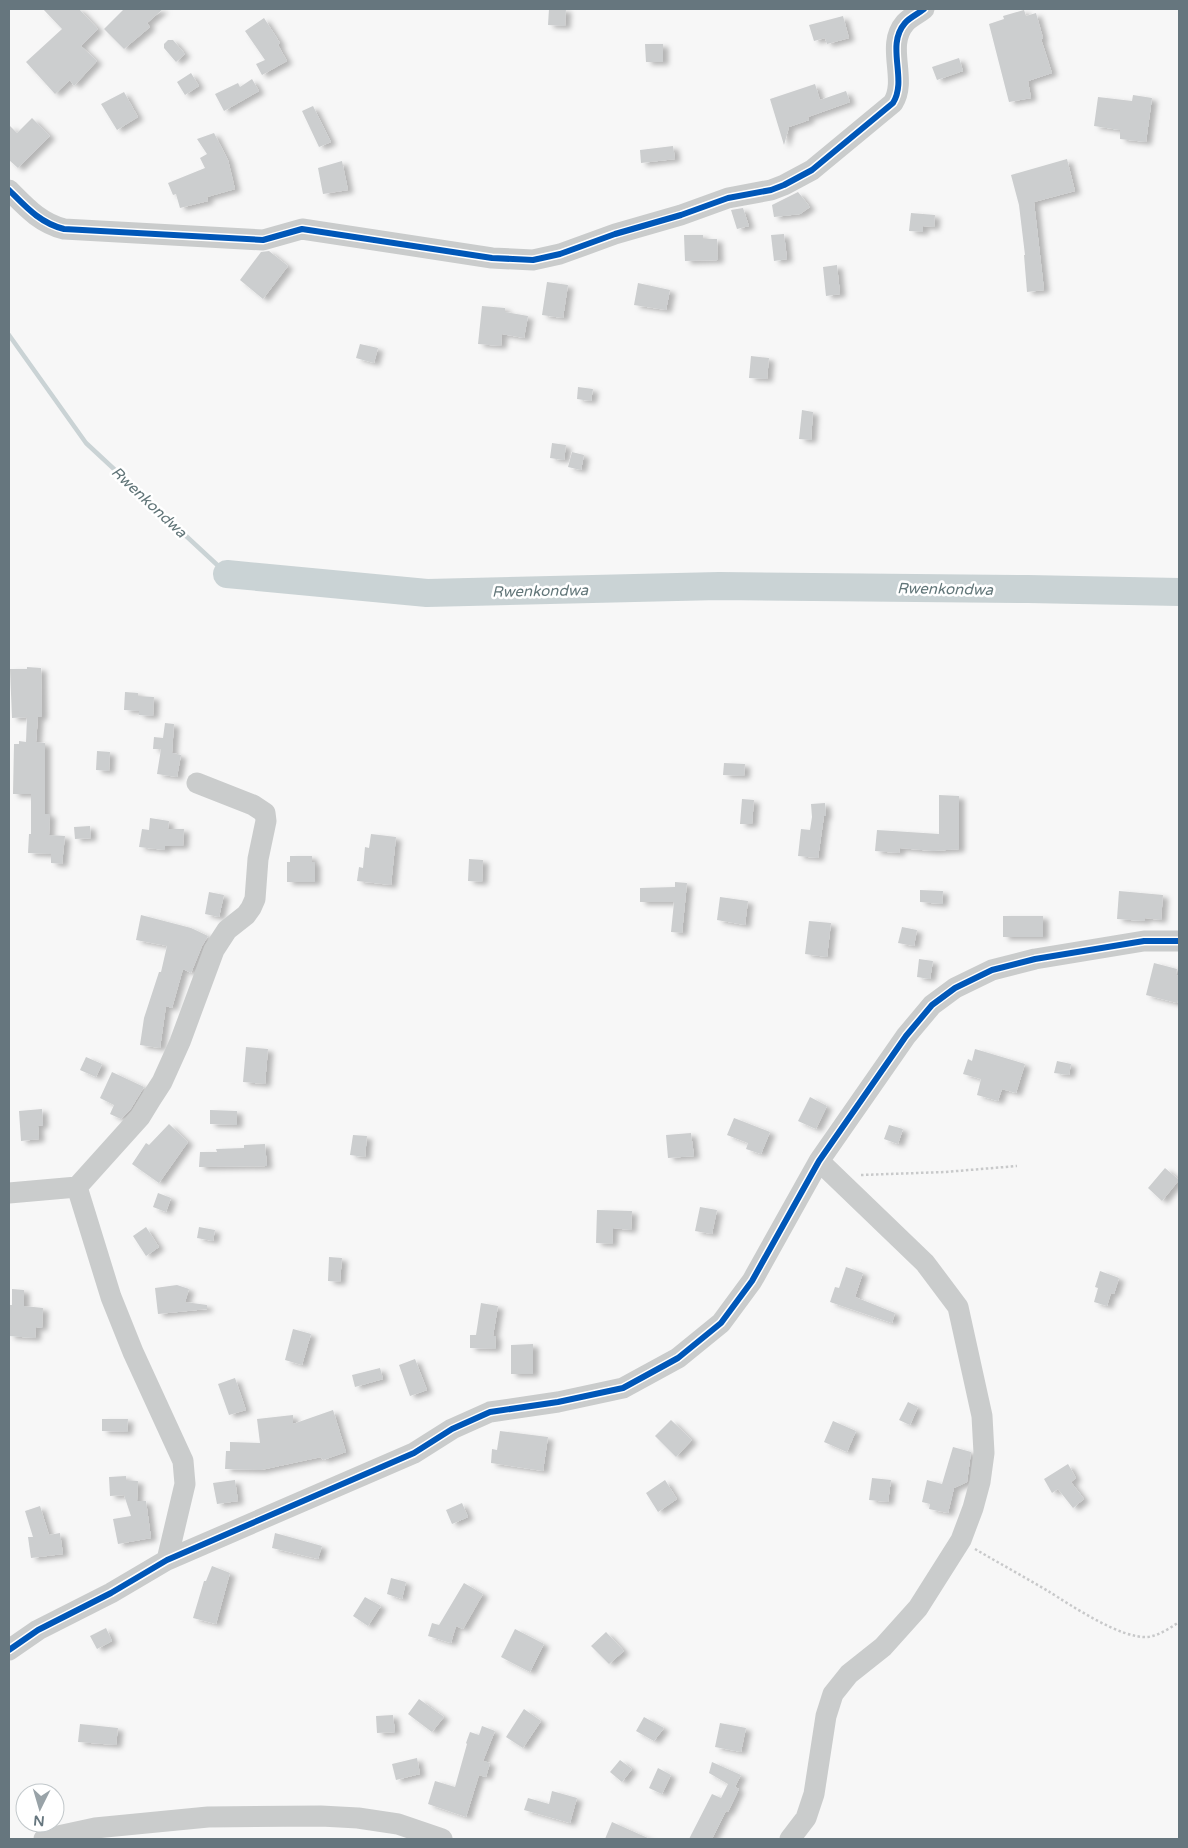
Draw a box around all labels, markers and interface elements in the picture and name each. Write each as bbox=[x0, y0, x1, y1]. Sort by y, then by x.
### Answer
water label: Rwenkondwa bbox=[108, 463, 191, 542]
water label: Rwenkondwa bbox=[897, 579, 994, 599]
water label: Rwenkondwa bbox=[492, 581, 589, 601]
north arrow bbox=[15, 1783, 65, 1833]
text: N bbox=[33, 1811, 45, 1829]

